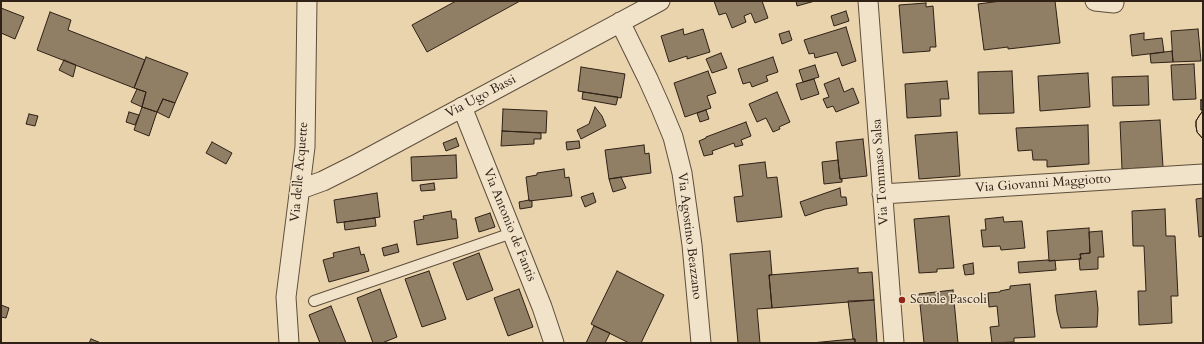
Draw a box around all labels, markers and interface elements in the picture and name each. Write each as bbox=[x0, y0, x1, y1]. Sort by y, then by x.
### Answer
street label: Via Ugo Bassi bbox=[443, 72, 519, 122]
street label: Via Tommaso Salsa bbox=[869, 118, 893, 226]
street label: Via delle Acquette bbox=[288, 121, 312, 223]
street label: Via Antonio de Fantis bbox=[479, 166, 539, 284]
street label: Via Giovanni Maggiotto bbox=[975, 171, 1111, 197]
street label: Via Agostino Beazzano bbox=[673, 172, 705, 300]
place label: Scuole Pascoli bbox=[910, 292, 987, 308]
marker: Scuole Pascoli bbox=[897, 295, 907, 305]

